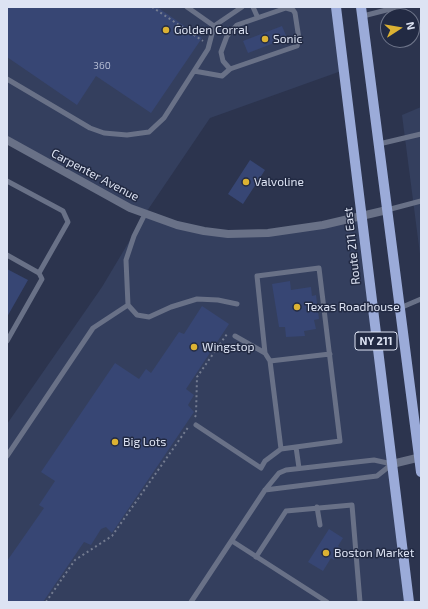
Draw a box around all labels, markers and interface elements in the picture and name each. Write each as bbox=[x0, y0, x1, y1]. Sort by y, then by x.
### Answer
north arrow bbox=[380, 8, 420, 48]
text: N bbox=[404, 20, 418, 31]
place label: Golden Corral bbox=[174, 23, 248, 37]
marker: Golden Corral bbox=[161, 25, 171, 35]
place label: Sonic bbox=[273, 32, 302, 46]
marker: Sonic bbox=[260, 34, 270, 44]
house number: 360 bbox=[93, 60, 111, 72]
street label: Carpenter Avenue bbox=[49, 146, 141, 204]
place label: Valvoline bbox=[254, 175, 304, 189]
marker: Valvoline bbox=[241, 177, 251, 187]
street label: Route 211 East bbox=[341, 207, 363, 285]
place label: Texas Roadhouse bbox=[305, 300, 400, 314]
marker: Texas Roadhouse bbox=[292, 302, 302, 312]
road number: NY 211 bbox=[355, 332, 397, 350]
place label: Wingstop bbox=[202, 340, 254, 354]
marker: Wingstop bbox=[189, 342, 199, 352]
place label: Big Lots bbox=[123, 435, 166, 449]
marker: Big Lots bbox=[110, 437, 120, 447]
place label: Boston Market bbox=[334, 546, 414, 560]
marker: Boston Market bbox=[321, 548, 331, 558]

